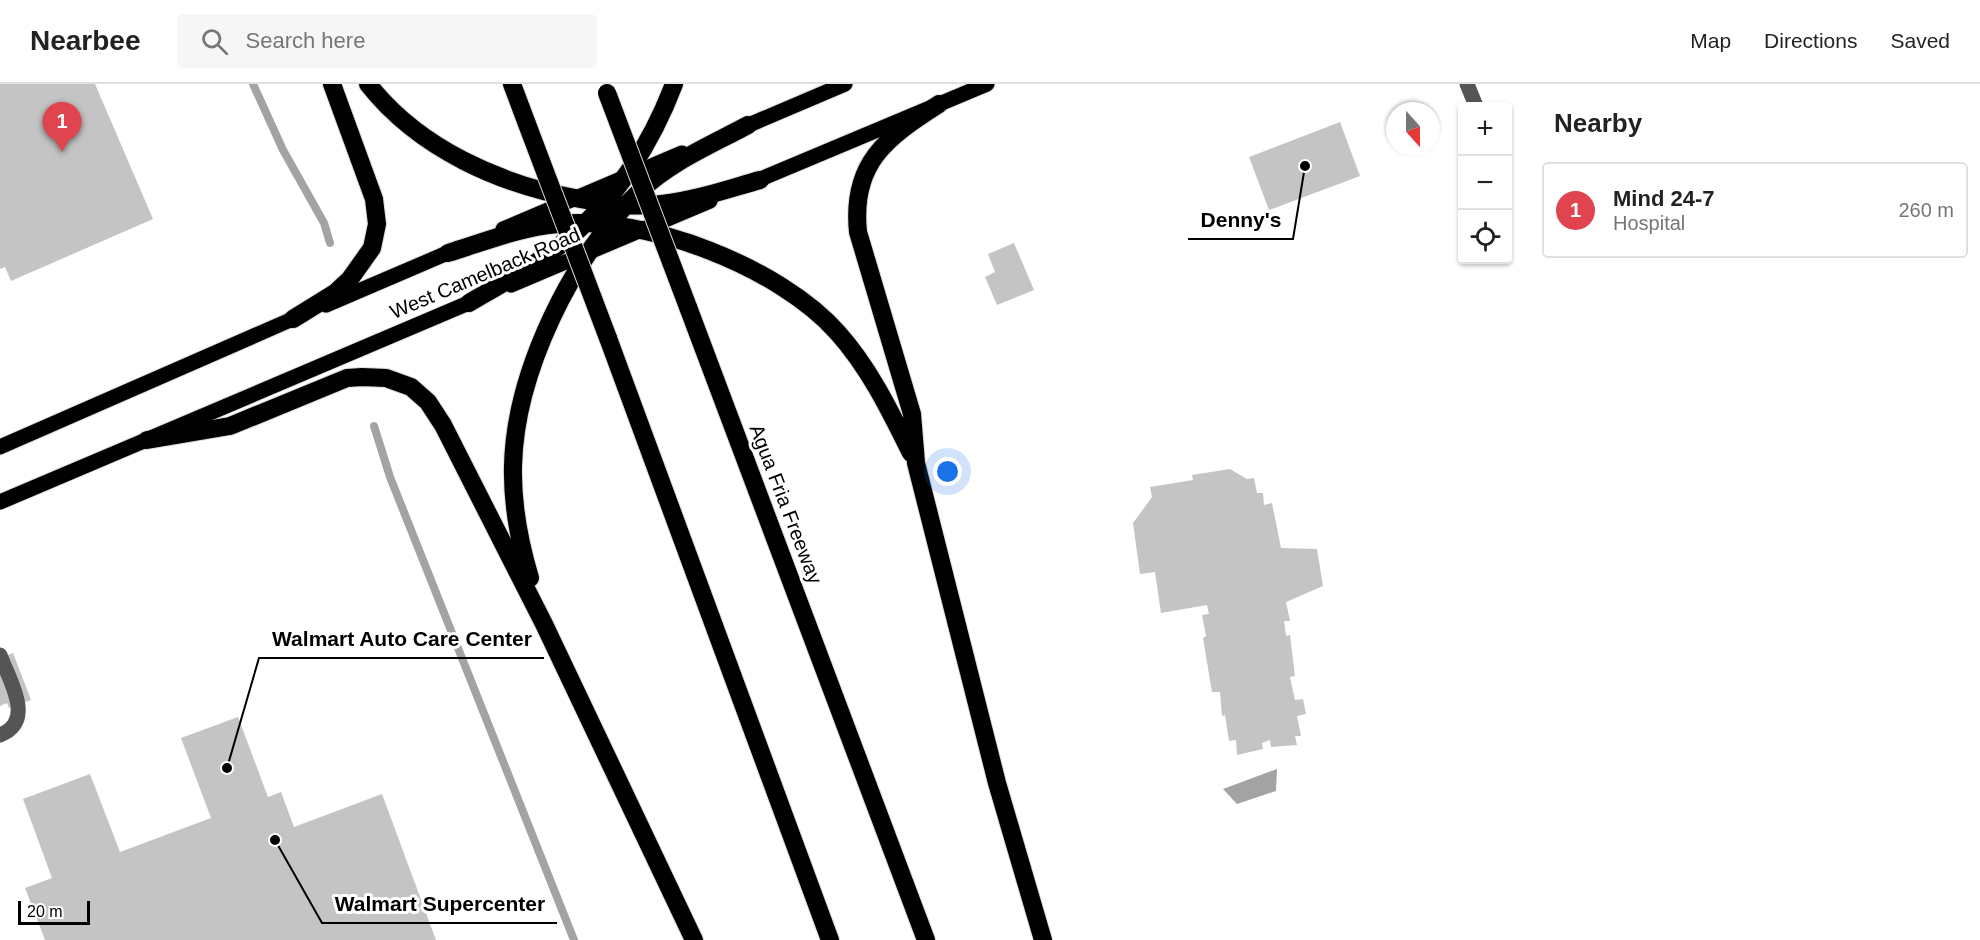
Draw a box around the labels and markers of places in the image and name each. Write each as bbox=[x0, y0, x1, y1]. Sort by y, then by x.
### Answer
pin: 1 bbox=[42, 103, 82, 152]
callout: Denny's bbox=[1188, 200, 1293, 239]
callout: Walmart Auto Care Center bbox=[259, 619, 544, 658]
callout: Walmart Supercenter bbox=[322, 884, 557, 923]

